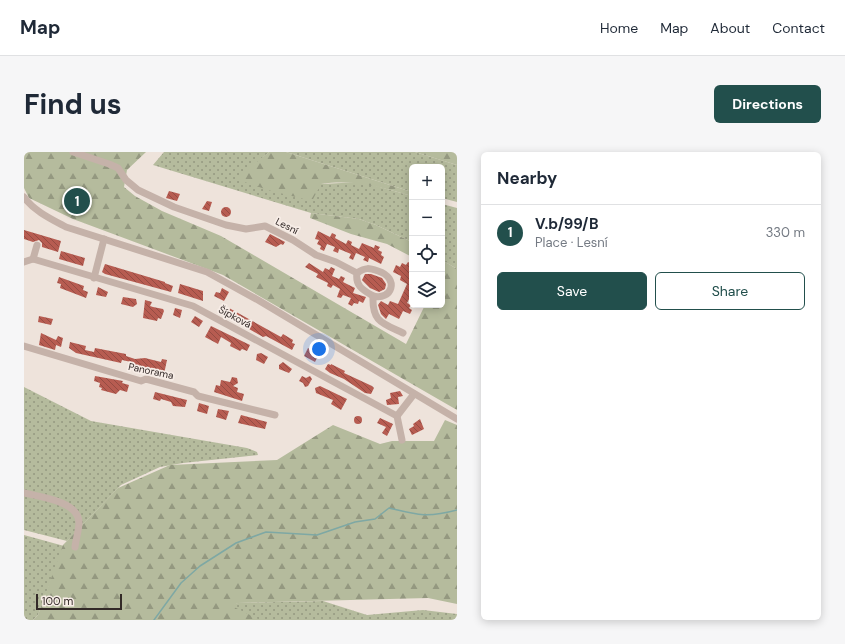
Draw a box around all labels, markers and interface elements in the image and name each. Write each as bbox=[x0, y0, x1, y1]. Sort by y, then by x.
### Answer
text: Map bbox=[20, 15, 60, 40]
text: Home bbox=[600, 19, 638, 37]
text: Map bbox=[660, 19, 688, 37]
text: About bbox=[710, 19, 750, 37]
text: Contact bbox=[772, 19, 825, 37]
button: Directions bbox=[714, 85, 821, 123]
text: Find us bbox=[24, 86, 122, 123]
map controls bbox=[409, 164, 445, 308]
button: + bbox=[409, 164, 445, 200]
text: Nearby bbox=[497, 167, 557, 189]
pin: 1 bbox=[64, 186, 90, 216]
button: − bbox=[409, 200, 445, 236]
text: V.b/99/B bbox=[535, 214, 599, 234]
street label: Lesní bbox=[273, 215, 301, 238]
text: 1 bbox=[508, 224, 512, 241]
text: 330 m bbox=[766, 224, 805, 241]
text: Place · Lesní bbox=[535, 234, 608, 251]
button: locate bbox=[409, 236, 445, 272]
button: layers bbox=[409, 272, 445, 308]
button: Save bbox=[497, 272, 647, 310]
button: Share bbox=[655, 272, 805, 310]
street label: Šípková bbox=[216, 303, 254, 331]
your location bbox=[309, 339, 329, 359]
street label: Panorama bbox=[127, 360, 175, 382]
scale bar bbox=[36, 592, 122, 611]
text: 100 m bbox=[42, 594, 73, 608]

